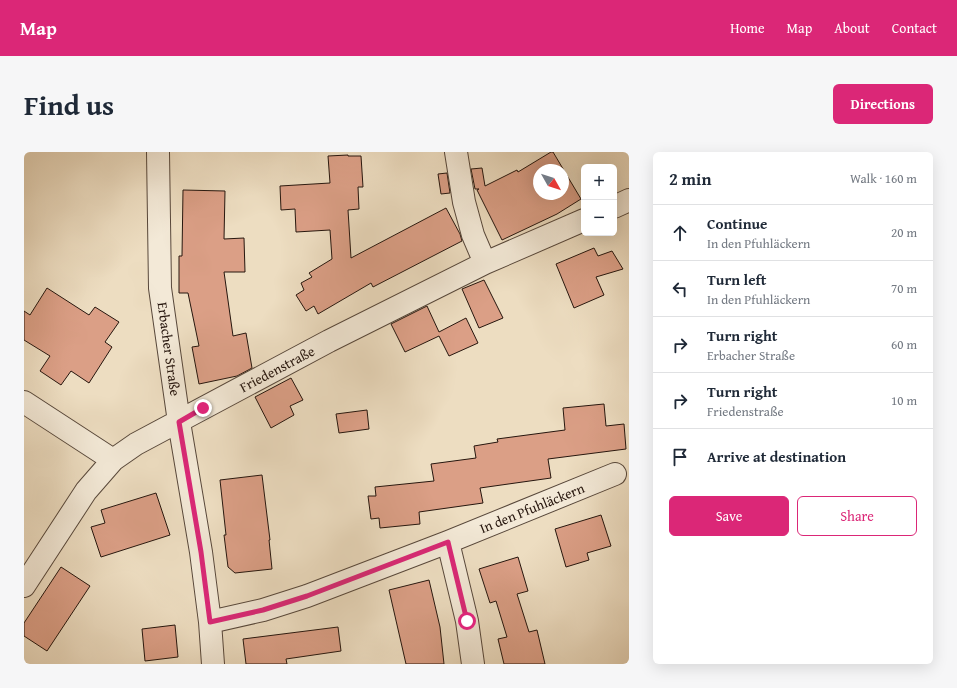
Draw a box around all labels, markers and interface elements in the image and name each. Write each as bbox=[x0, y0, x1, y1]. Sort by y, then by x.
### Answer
text: Map bbox=[20, 14, 57, 42]
text: Home bbox=[730, 18, 765, 38]
text: Map bbox=[787, 18, 812, 38]
text: About bbox=[834, 18, 870, 38]
text: Contact bbox=[892, 18, 937, 38]
text: Find us bbox=[24, 84, 114, 125]
button: Directions bbox=[833, 84, 933, 124]
north arrow bbox=[533, 164, 569, 200]
map controls bbox=[581, 164, 617, 236]
button: + bbox=[581, 164, 617, 200]
text: 2 min bbox=[669, 166, 711, 191]
text: Walk · 160 m bbox=[850, 169, 917, 188]
button: − bbox=[581, 200, 617, 236]
text: Continue bbox=[707, 213, 768, 234]
icon: ahead bbox=[669, 222, 691, 244]
text: 20 m bbox=[891, 223, 917, 242]
text: In den Pfuhläckern bbox=[707, 234, 810, 253]
text: Turn left bbox=[707, 269, 766, 290]
icon: left bbox=[669, 278, 691, 300]
text: 70 m bbox=[891, 279, 917, 298]
text: In den Pfuhläckern bbox=[707, 290, 810, 309]
street label: Erbacher Straße bbox=[152, 301, 186, 398]
text: Turn right bbox=[707, 325, 778, 346]
icon: right bbox=[669, 334, 691, 356]
text: 60 m bbox=[891, 335, 917, 354]
street label: Friedenstraße bbox=[236, 341, 319, 397]
text: Erbacher Straße bbox=[707, 346, 795, 365]
text: Turn right bbox=[707, 381, 778, 402]
icon: right bbox=[669, 390, 691, 412]
text: 10 m bbox=[891, 391, 917, 410]
route end bbox=[194, 399, 212, 417]
text: Friedenstraße bbox=[707, 402, 784, 421]
icon: arrive bbox=[669, 446, 691, 468]
text: Arrive at destination bbox=[707, 446, 846, 467]
street label: In den Pfuhläckern bbox=[477, 478, 587, 538]
button: Save bbox=[669, 496, 789, 536]
button: Share bbox=[797, 496, 917, 536]
route start bbox=[458, 612, 476, 630]

